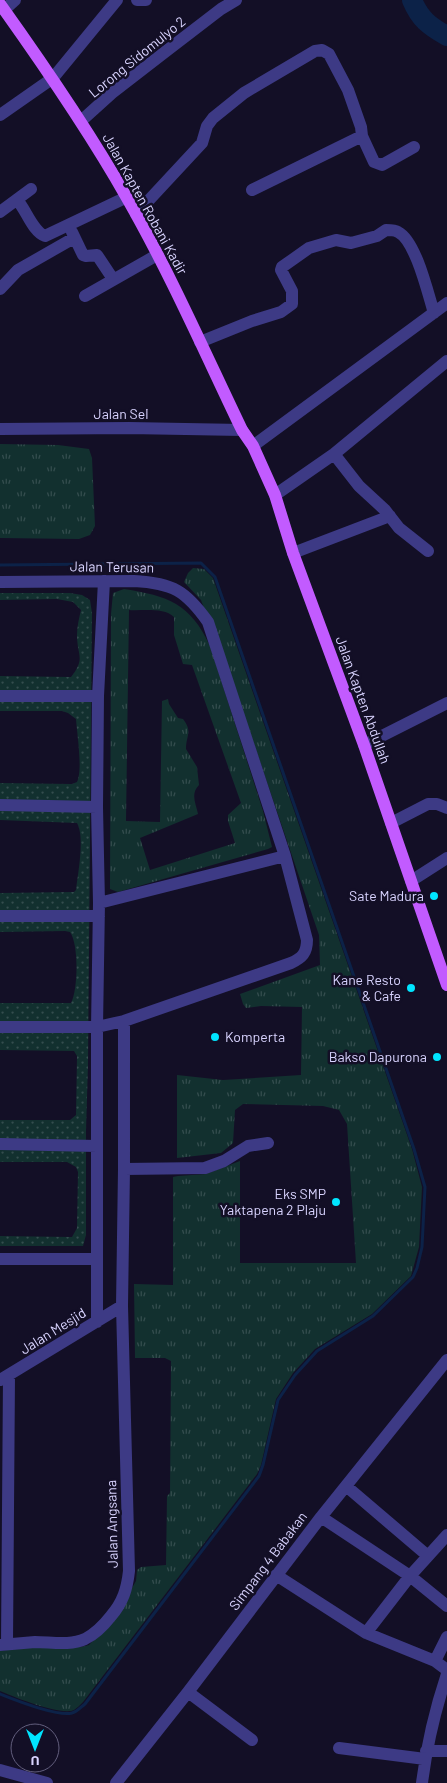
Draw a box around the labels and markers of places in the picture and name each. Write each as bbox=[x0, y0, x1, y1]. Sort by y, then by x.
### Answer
place label: Sate Madura bbox=[349, 887, 424, 904]
marker: Sate Madura bbox=[428, 890, 440, 902]
place label: Kane Resto & Cafe bbox=[332, 971, 401, 1004]
marker: Kane Resto & Cafe bbox=[405, 982, 417, 994]
place label: Komperta bbox=[225, 1028, 285, 1045]
marker: Komperta bbox=[209, 1031, 221, 1043]
place label: Bakso Dapurona bbox=[329, 1048, 427, 1065]
marker: Bakso Dapurona bbox=[431, 1051, 443, 1063]
place label: Eks SMP Yaktapena 2 Plaju bbox=[220, 1185, 326, 1218]
marker: Eks SMP Yaktapena 2 Plaju bbox=[330, 1196, 342, 1208]

